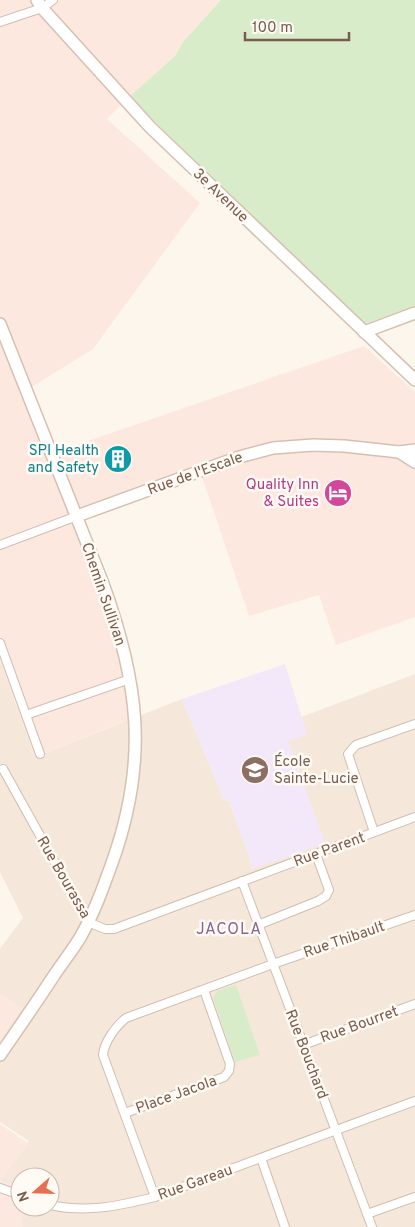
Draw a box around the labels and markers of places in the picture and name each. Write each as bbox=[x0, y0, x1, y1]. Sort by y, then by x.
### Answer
place label: SPI Health and Safety bbox=[28, 442, 99, 478]
building icon: SPI Health and Safety bbox=[103, 444, 133, 474]
place label: Quality Inn & Suites bbox=[246, 476, 319, 512]
hotel icon: Quality Inn & Suites bbox=[323, 478, 353, 508]
place label: École Sainte-Lucie bbox=[274, 752, 359, 789]
school or university icon: École Sainte-Lucie bbox=[240, 755, 270, 785]

